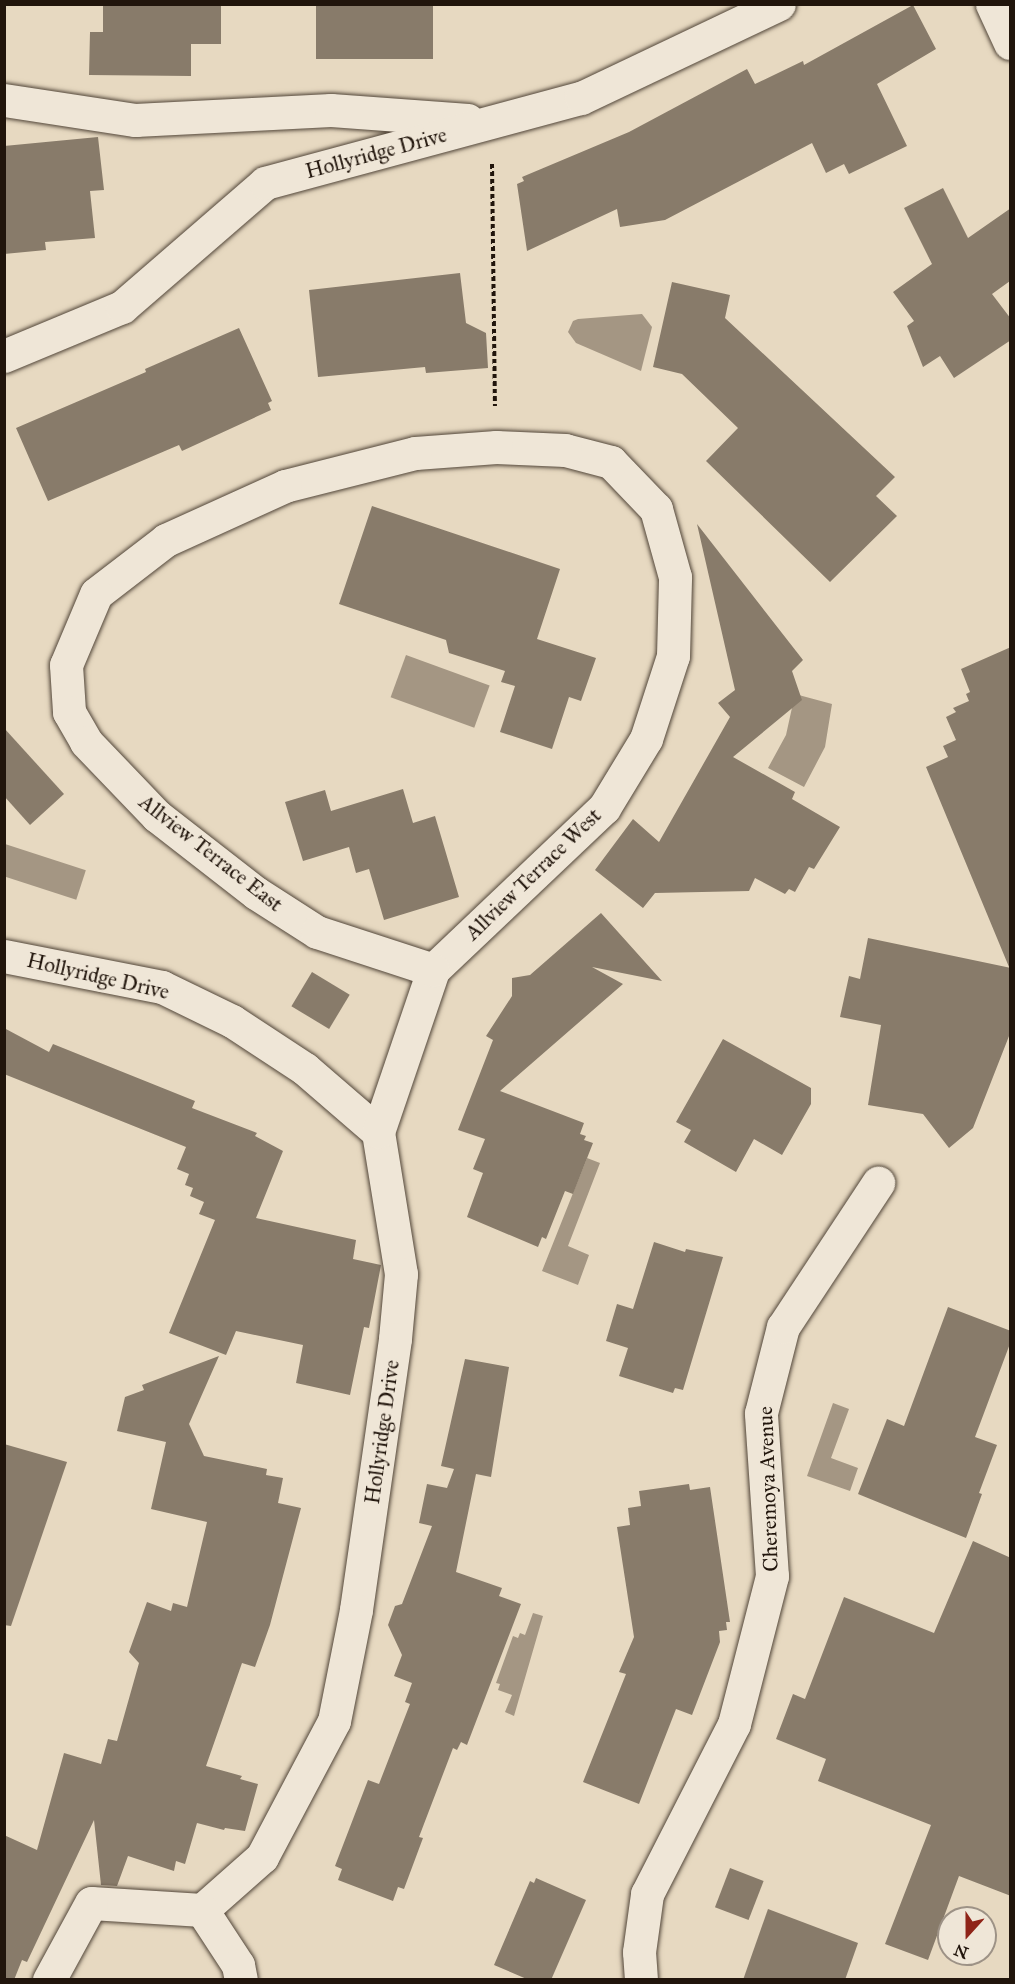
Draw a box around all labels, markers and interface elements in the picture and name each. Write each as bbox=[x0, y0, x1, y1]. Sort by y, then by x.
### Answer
street label: Hollyridge Drive bbox=[303, 122, 449, 184]
street label: Allview Terrace East bbox=[134, 789, 288, 917]
street label: Allview Terrace West bbox=[460, 803, 606, 945]
street label: Hollyridge Drive bbox=[24, 947, 172, 1005]
street label: Hollyridge Drive bbox=[359, 1358, 405, 1506]
street label: Cheremoya Avenue bbox=[753, 1406, 783, 1572]
north arrow bbox=[937, 1906, 997, 1966]
text: N bbox=[951, 1940, 971, 1963]

